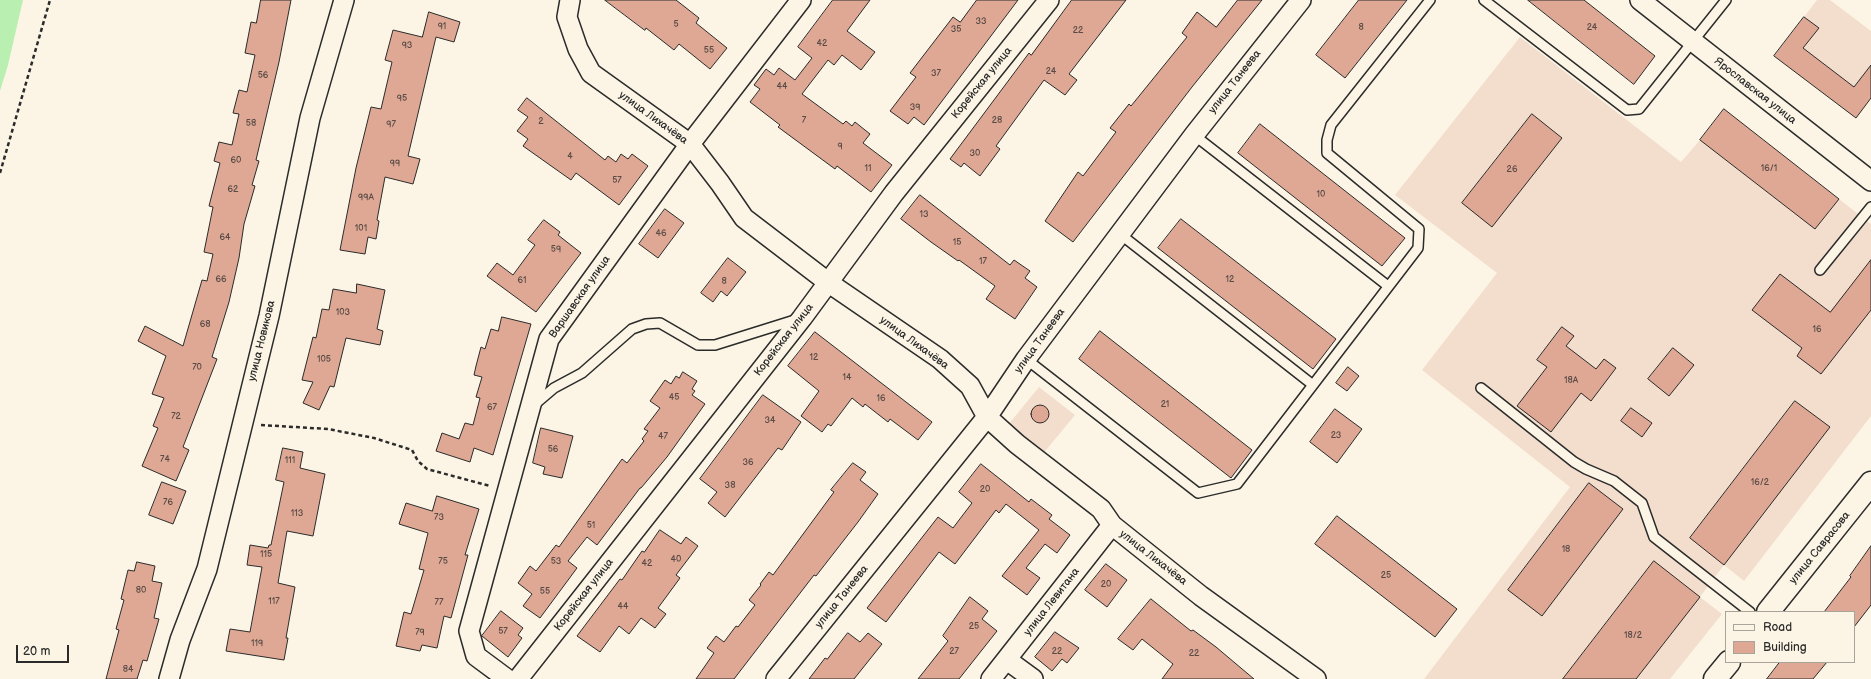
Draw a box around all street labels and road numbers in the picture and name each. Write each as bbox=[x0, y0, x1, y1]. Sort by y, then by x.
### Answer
street label: Корейская улица bbox=[949, 44, 1015, 122]
street label: улица Танеева bbox=[1206, 48, 1264, 116]
street label: Ярославская улица bbox=[1711, 55, 1799, 127]
street label: улица Лихачёва bbox=[616, 89, 690, 147]
street label: Варшавская улица bbox=[547, 253, 613, 341]
street label: улица Новикова bbox=[246, 299, 278, 383]
street label: Корейская улица bbox=[752, 301, 816, 379]
street label: улица Танеева bbox=[1012, 306, 1068, 376]
street label: улица Лихачёва bbox=[877, 314, 951, 372]
street label: улица Саврасова bbox=[1787, 509, 1853, 587]
street label: улица Лихачёва bbox=[1117, 528, 1189, 588]
street label: Корейская улица bbox=[552, 556, 616, 634]
street label: улица Танеева bbox=[813, 563, 871, 631]
street label: улица Левитана bbox=[1021, 565, 1083, 639]

